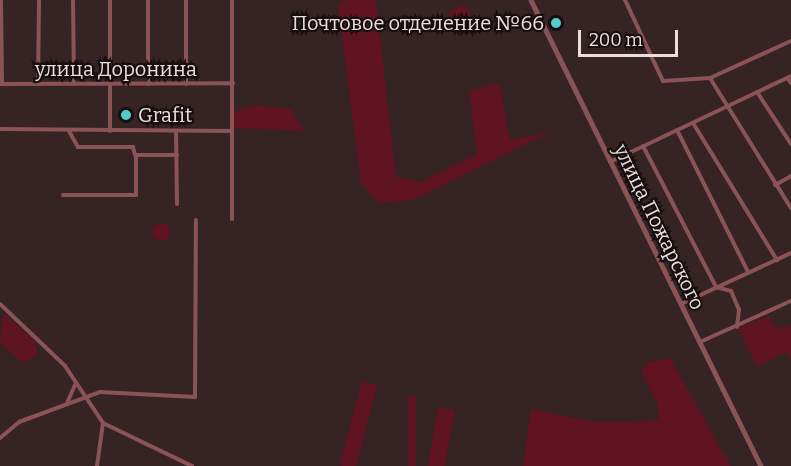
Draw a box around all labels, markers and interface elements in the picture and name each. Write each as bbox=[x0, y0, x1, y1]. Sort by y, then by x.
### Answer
place label: Почтовое отделение №66 bbox=[292, 11, 544, 35]
marker: Почтовое отделение №66 bbox=[549, 16, 563, 30]
scale bar bbox=[581, 18, 682, 56]
text: 200 m bbox=[589, 29, 643, 51]
street label: улица Доронина bbox=[35, 57, 197, 81]
place label: Grafit bbox=[138, 103, 192, 127]
marker: Grafit bbox=[119, 108, 133, 122]
street label: улица Пожарского bbox=[608, 140, 710, 314]

